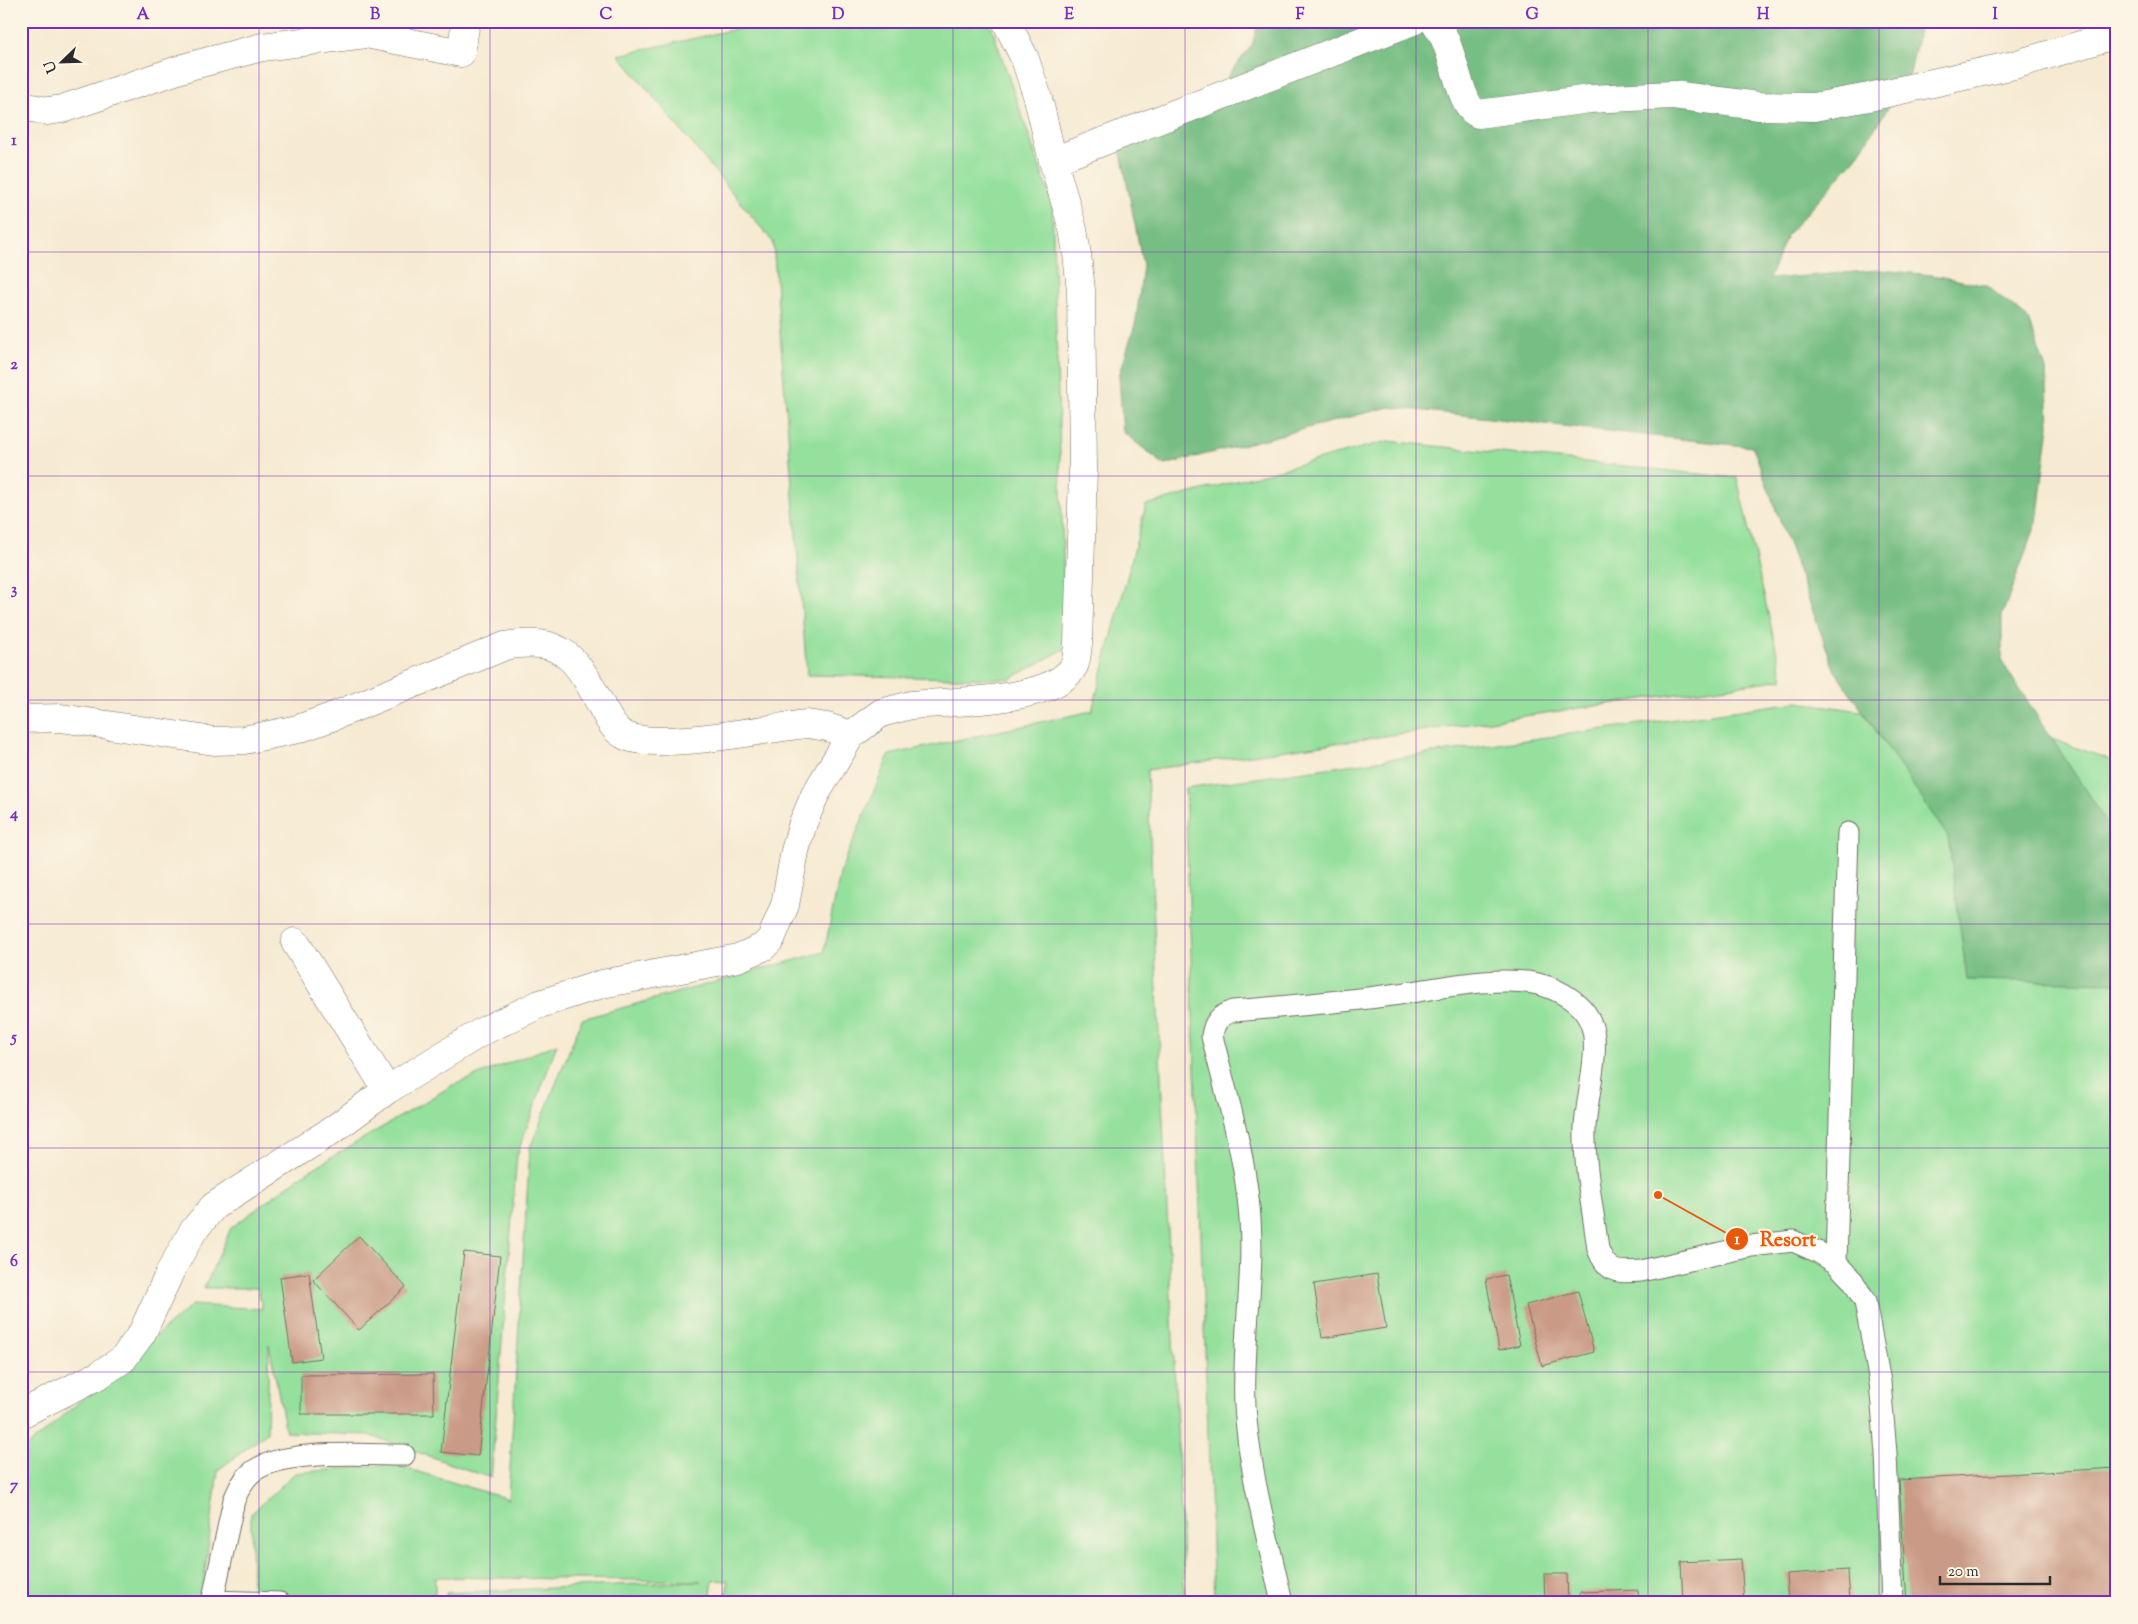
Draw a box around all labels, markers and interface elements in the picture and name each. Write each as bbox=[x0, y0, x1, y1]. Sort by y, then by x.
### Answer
text: A bbox=[137, 4, 150, 27]
text: B bbox=[370, 4, 380, 27]
text: C bbox=[600, 4, 613, 27]
text: D bbox=[832, 4, 845, 27]
text: E bbox=[1064, 4, 1074, 27]
text: F bbox=[1296, 4, 1305, 27]
text: G bbox=[1525, 4, 1539, 27]
text: H bbox=[1757, 4, 1770, 27]
text: I bbox=[1992, 4, 1998, 27]
north arrow bbox=[38, 38, 88, 88]
text: U bbox=[40, 57, 63, 75]
text: 1 bbox=[11, 130, 17, 153]
text: 2 bbox=[10, 354, 18, 377]
text: 3 bbox=[11, 579, 18, 602]
text: 4 bbox=[9, 803, 18, 826]
text: 5 bbox=[9, 1027, 17, 1050]
callout: Resort bbox=[1725, 1221, 1826, 1256]
text: Resort bbox=[1760, 1227, 1816, 1256]
text: 1 bbox=[1734, 1230, 1740, 1251]
text: 6 bbox=[10, 1251, 18, 1274]
text: 7 bbox=[10, 1475, 19, 1498]
scale bar bbox=[1940, 1554, 2050, 1586]
text: 20 m bbox=[1948, 1562, 1979, 1583]

